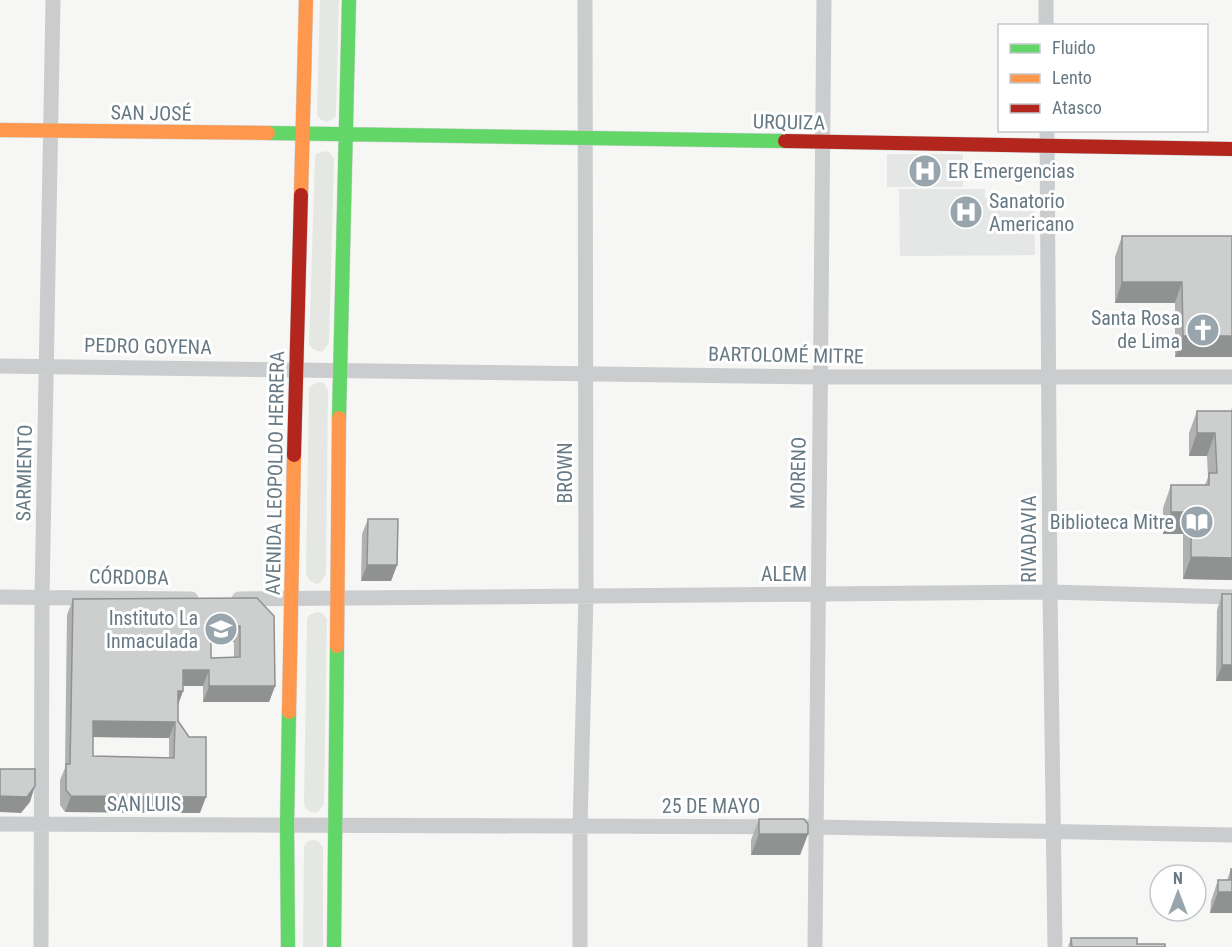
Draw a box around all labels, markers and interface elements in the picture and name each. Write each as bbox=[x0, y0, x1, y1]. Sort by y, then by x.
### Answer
legend bbox=[998, 24, 1208, 132]
text: Fluido bbox=[1052, 37, 1096, 58]
text: Lento bbox=[1052, 67, 1092, 88]
text: Atasco bbox=[1052, 97, 1102, 118]
street label: SAN JOSÉ bbox=[110, 100, 192, 126]
street label: URQUIZA bbox=[753, 109, 826, 135]
hospital icon: ER Emergencias bbox=[907, 153, 943, 189]
place label: ER Emergencias bbox=[948, 159, 1075, 183]
place label: Sanatorio Americano bbox=[989, 189, 1074, 236]
hospital icon: Sanatorio Americano bbox=[948, 194, 984, 230]
place label: Santa Rosa de Lima bbox=[1091, 306, 1180, 353]
church icon: Santa Rosa de Lima bbox=[1185, 312, 1221, 348]
street label: PEDRO GOYENA bbox=[84, 333, 212, 359]
street label: BARTOLOMÉ MITRE bbox=[708, 342, 864, 368]
street label: AVENIDA LEOPOLDO HERRERA bbox=[261, 350, 289, 595]
street label: SARMIENTO bbox=[11, 424, 37, 522]
street label: MORENO bbox=[785, 437, 811, 509]
street label: BROWN bbox=[553, 442, 577, 504]
street label: RIVADAVIA bbox=[1017, 495, 1041, 583]
library icon: Biblioteca Mitre bbox=[1179, 504, 1215, 540]
place label: Biblioteca Mitre bbox=[1050, 510, 1174, 534]
street label: ALEM bbox=[761, 562, 807, 586]
street label: CÓRDOBA bbox=[89, 564, 170, 590]
place label: Instituto La Inmaculada bbox=[106, 606, 198, 653]
school or university icon: Instituto La Inmaculada bbox=[203, 611, 239, 647]
street label: SAN LUIS bbox=[107, 792, 181, 816]
street label: 25 DE MAYO bbox=[662, 794, 760, 818]
north arrow bbox=[1148, 863, 1208, 923]
text: N bbox=[1173, 869, 1183, 888]

